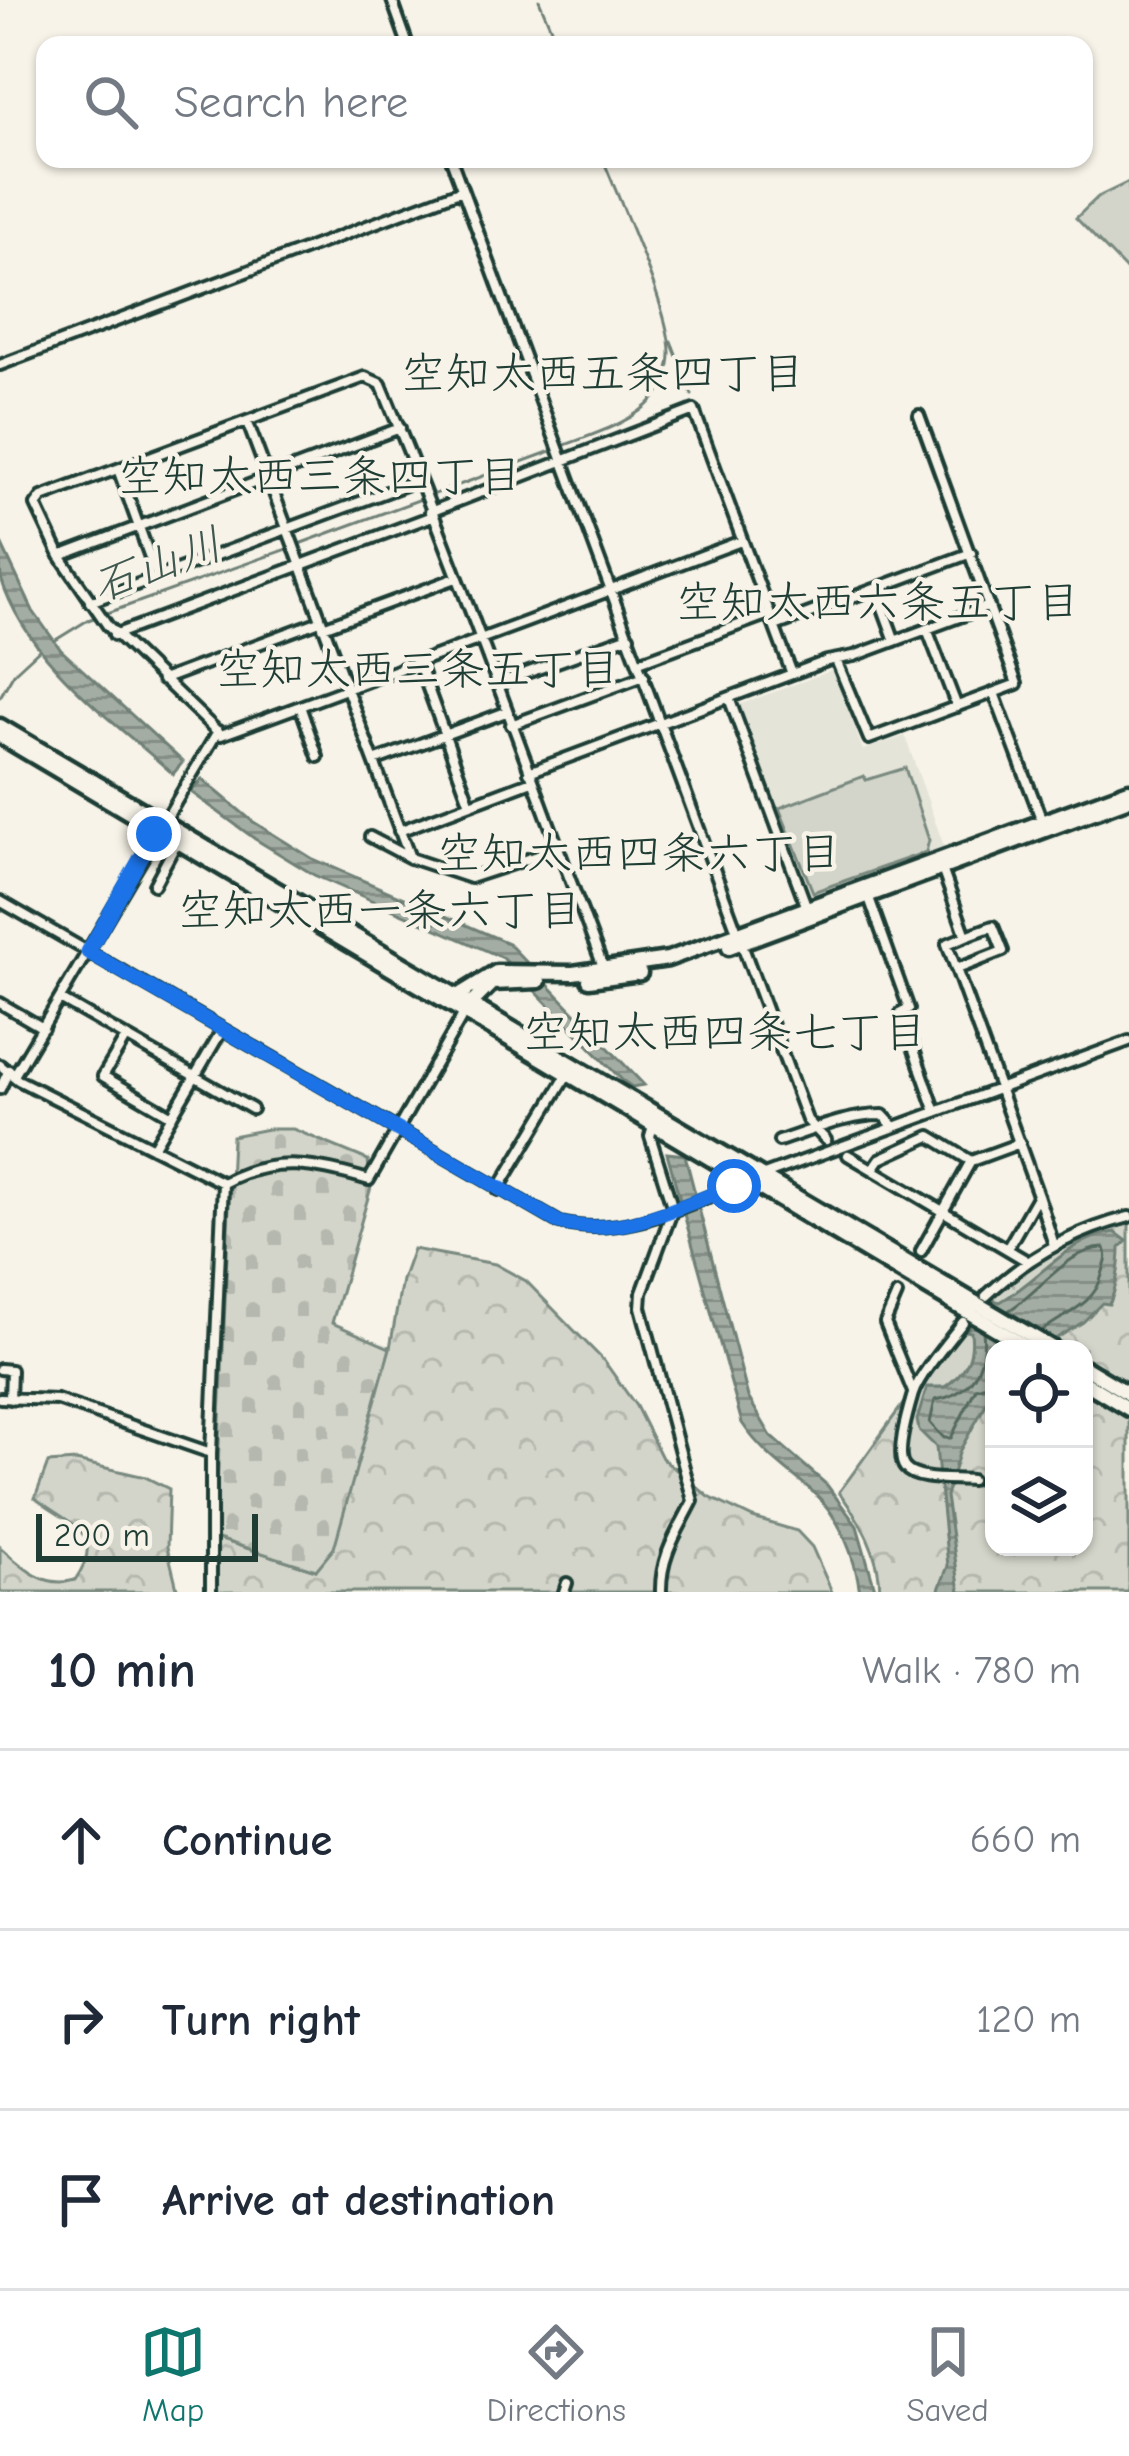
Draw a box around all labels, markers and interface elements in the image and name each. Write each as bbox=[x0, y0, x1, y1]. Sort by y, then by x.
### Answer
search box bbox=[36, 36, 1093, 168]
icon: search bbox=[78, 69, 144, 135]
text: Search here bbox=[174, 76, 408, 128]
district label: 空知太西五条四丁目 bbox=[400, 347, 806, 399]
district label: 空知太西三条四丁目 bbox=[117, 450, 523, 502]
water label: 石山川 bbox=[85, 517, 230, 612]
district label: 空知太西六条五丁目 bbox=[675, 576, 1081, 628]
district label: 空知太西三条五丁目 bbox=[215, 643, 621, 695]
route end bbox=[127, 807, 181, 861]
district label: 空知太西四条六丁目 bbox=[436, 827, 842, 879]
district label: 空知太西一条六丁目 bbox=[177, 884, 583, 936]
district label: 空知太西四条七丁目 bbox=[522, 1006, 928, 1058]
route start bbox=[707, 1159, 761, 1213]
map controls bbox=[985, 1340, 1093, 1556]
button: locate bbox=[985, 1340, 1093, 1448]
button: layers bbox=[985, 1448, 1093, 1556]
scale bar bbox=[36, 1508, 258, 1561]
text: 200 m bbox=[54, 1516, 150, 1554]
text: 10 min bbox=[48, 1641, 196, 1700]
text: Walk · 780 m bbox=[862, 1648, 1081, 1693]
icon: ahead bbox=[48, 1807, 114, 1873]
text: Continue bbox=[162, 1814, 332, 1866]
text: 660 m bbox=[970, 1817, 1081, 1862]
icon: right bbox=[48, 1987, 114, 2053]
text: Turn right bbox=[162, 1994, 360, 2046]
text: 120 m bbox=[976, 1997, 1081, 2042]
icon: arrive bbox=[48, 2167, 114, 2233]
text: Arrive at destination bbox=[162, 2174, 555, 2226]
tab: Map bbox=[140, 2319, 206, 2429]
tab: Directions bbox=[487, 2319, 626, 2429]
tab: Saved bbox=[906, 2319, 989, 2429]

